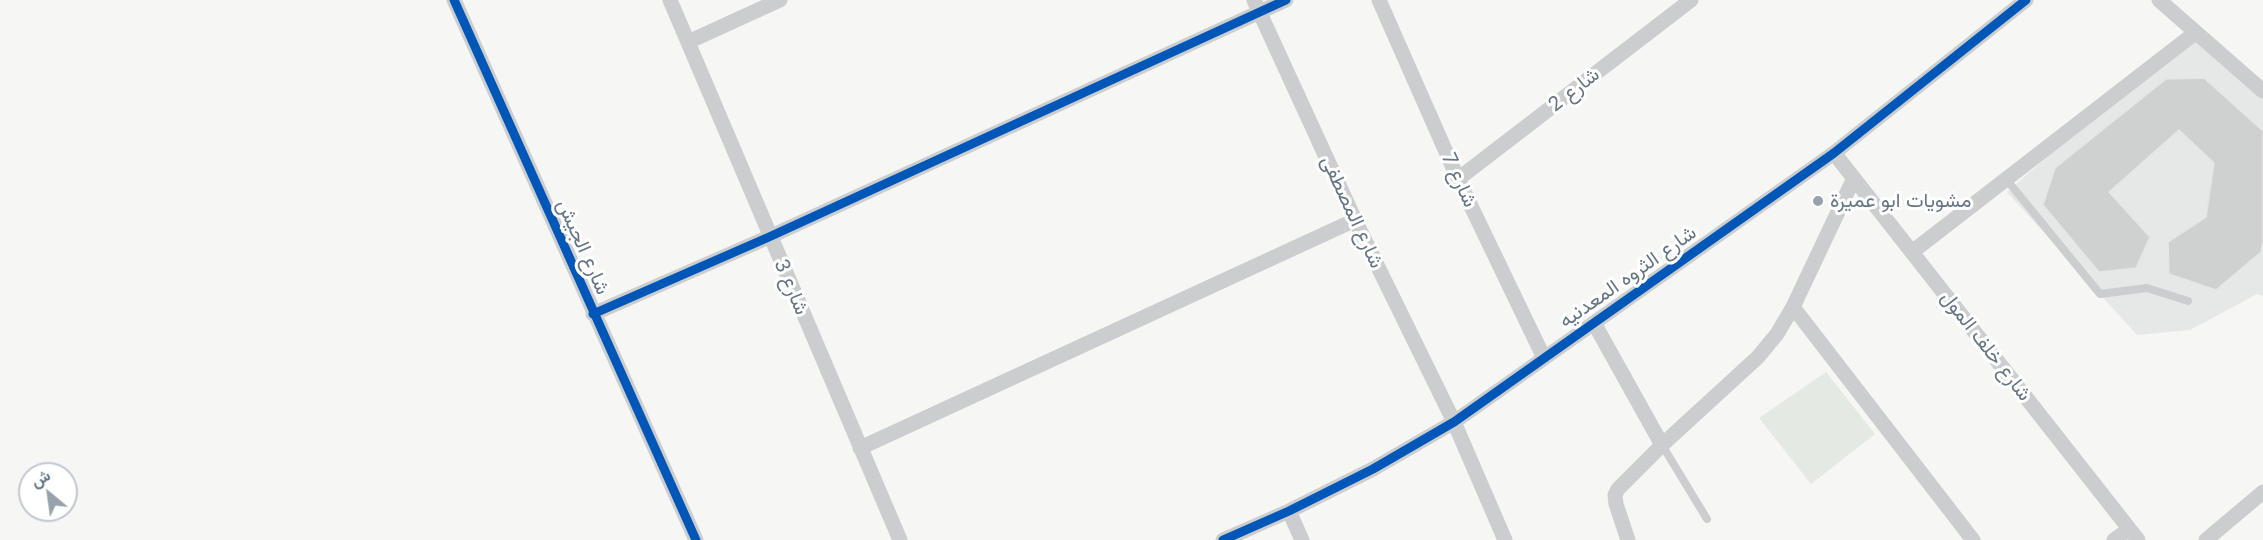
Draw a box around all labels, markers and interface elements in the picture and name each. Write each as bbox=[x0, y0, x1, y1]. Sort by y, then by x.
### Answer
street label: شارع 2 bbox=[1544, 63, 1604, 117]
street label: شارع 7 bbox=[1436, 149, 1482, 211]
street label: شارع المصطفى bbox=[1315, 152, 1389, 272]
place label: مشويات ابو عميرة bbox=[1830, 189, 1971, 213]
marker: مشويات ابو عميرة bbox=[1811, 194, 1825, 208]
street label: شارع الجيش bbox=[551, 196, 615, 298]
street label: شارع الثروه المعدنيه bbox=[1555, 221, 1701, 333]
street label: شارع 3 bbox=[769, 256, 813, 318]
street label: شارع خلف المول bbox=[1935, 286, 2037, 406]
north arrow bbox=[18, 462, 78, 522]
text: ش bbox=[27, 465, 53, 491]

